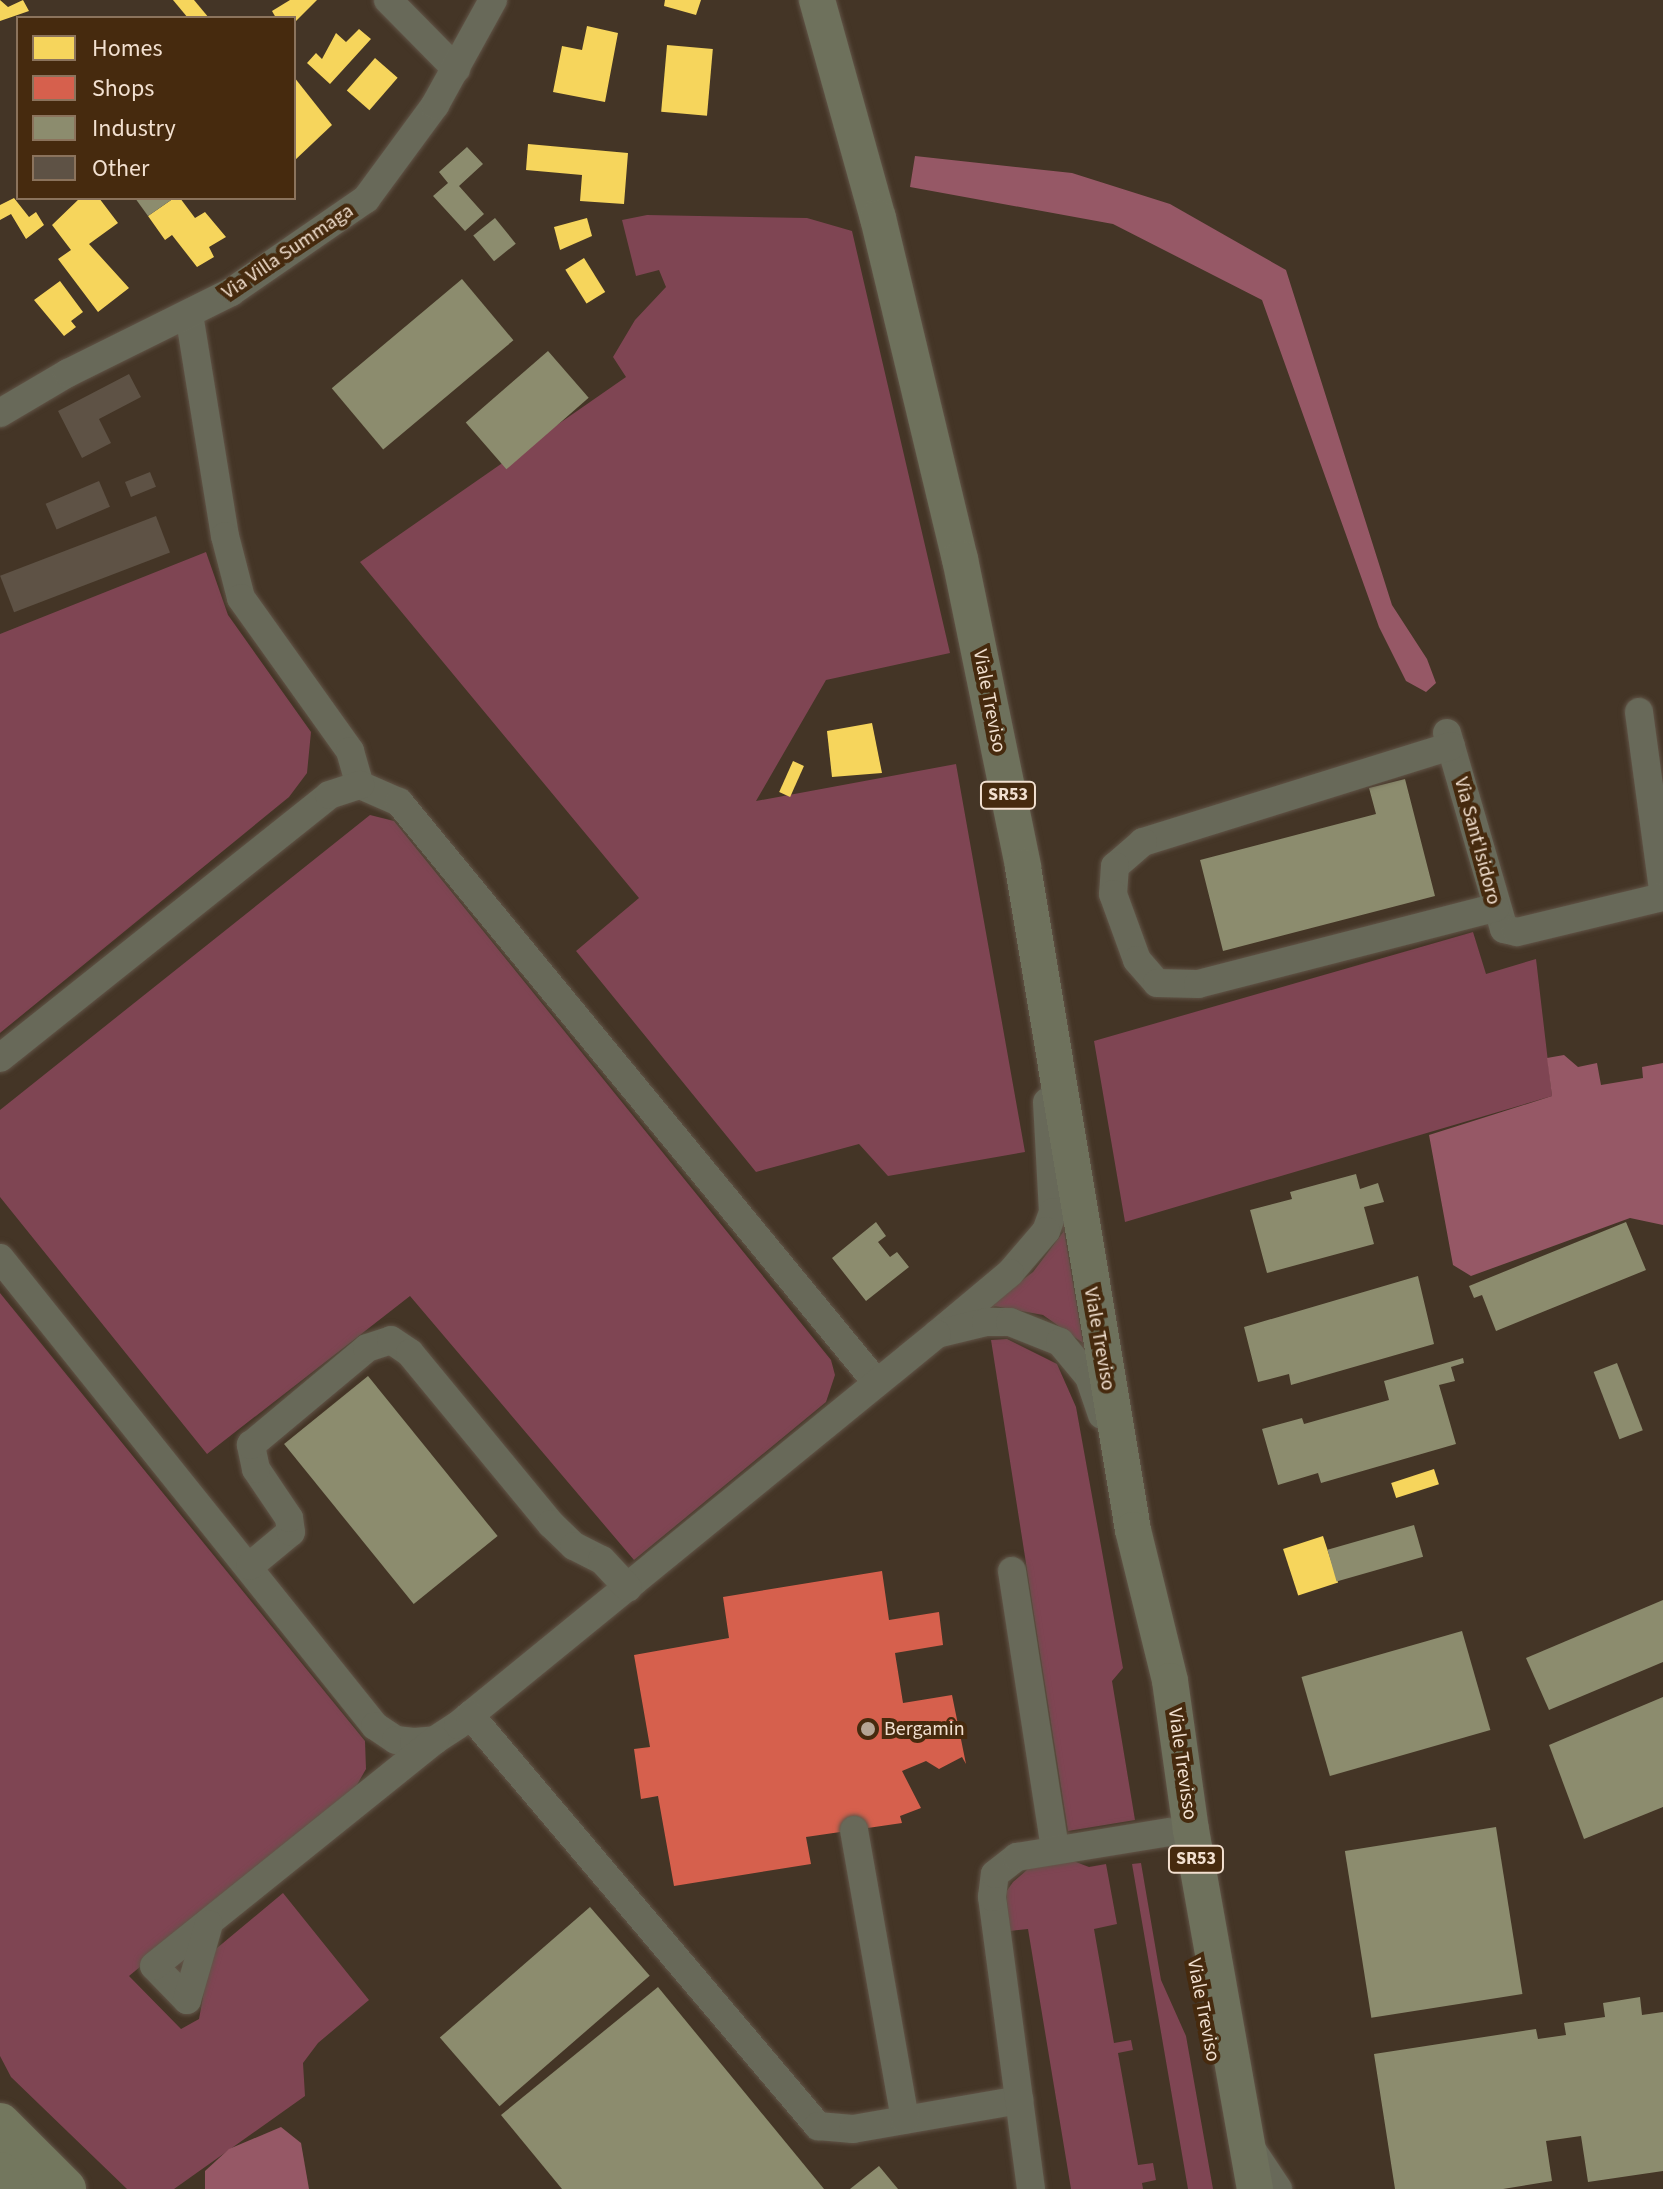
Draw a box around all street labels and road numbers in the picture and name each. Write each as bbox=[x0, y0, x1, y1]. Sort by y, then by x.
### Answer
street label: Via Villa Summaga bbox=[218, 199, 358, 305]
street label: Viale Treviso bbox=[967, 647, 1011, 755]
street label: Via Sant'Isidoro bbox=[1448, 775, 1506, 907]
road number: SR53 bbox=[978, 781, 1038, 809]
street label: Viale Treviso bbox=[1078, 1286, 1120, 1392]
street label: Viale Trevisso bbox=[1162, 1707, 1202, 1821]
road number: SR53 bbox=[1166, 1845, 1226, 1873]
street label: Viale Treviso bbox=[1181, 1956, 1225, 2064]

